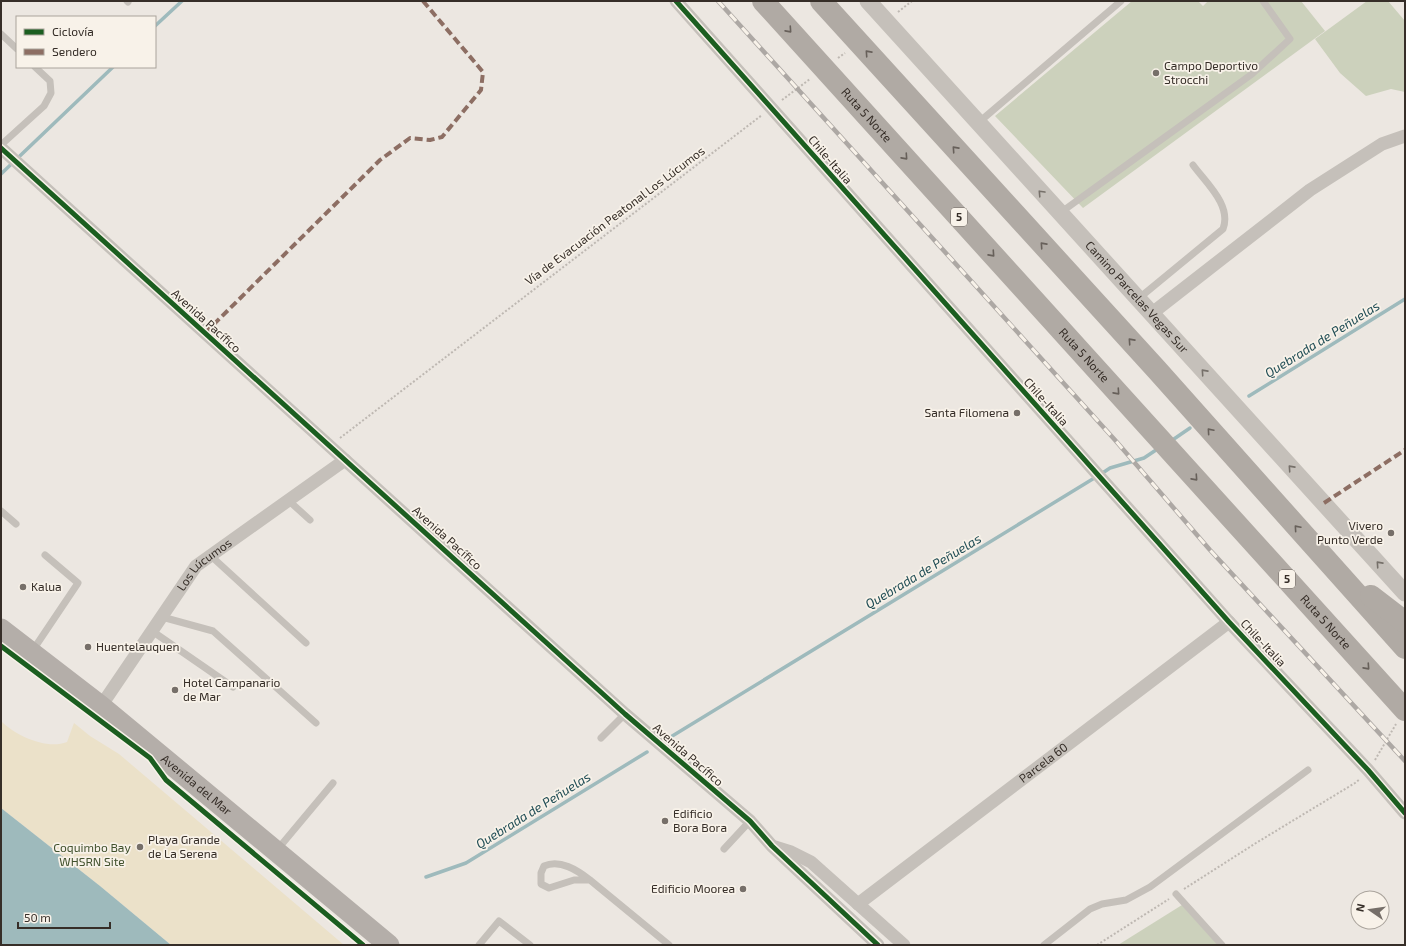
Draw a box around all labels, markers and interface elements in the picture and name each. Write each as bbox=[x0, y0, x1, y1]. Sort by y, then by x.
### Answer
legend bbox=[16, 16, 156, 68]
text: Ciclovía bbox=[52, 24, 94, 38]
one-way arrow bbox=[784, 25, 792, 33]
text: Sendero bbox=[52, 44, 97, 58]
one-way arrow bbox=[865, 50, 873, 58]
place label: Campo Deportivo Strocchi bbox=[1164, 58, 1258, 86]
marker: Campo Deportivo Strocchi bbox=[1151, 68, 1161, 78]
street label: Ruta 5 Norte bbox=[839, 84, 895, 145]
street label: Chile-Italia bbox=[806, 132, 856, 186]
street label: Vía de Evacuación Peatonal Los Lúcumos bbox=[522, 143, 707, 287]
one-way arrow bbox=[953, 146, 960, 154]
one-way arrow bbox=[900, 153, 907, 160]
one-way arrow bbox=[1039, 190, 1046, 197]
road number: 5 bbox=[951, 208, 967, 226]
street label: Camino Parcelas Vegas Sur bbox=[1083, 238, 1192, 356]
one-way arrow bbox=[1040, 242, 1048, 250]
one-way arrow bbox=[987, 249, 994, 256]
street label: Avenida Pacífico bbox=[169, 285, 244, 355]
water label: Quebrada de Peñuelas bbox=[1262, 297, 1383, 381]
street label: Ruta 5 Norte bbox=[1056, 325, 1113, 385]
one-way arrow bbox=[1128, 339, 1135, 346]
one-way arrow bbox=[1201, 369, 1208, 377]
street label: Chile-Italia bbox=[1022, 374, 1072, 428]
one-way arrow bbox=[1112, 387, 1119, 394]
place label: Santa Filomena bbox=[925, 405, 1009, 419]
marker: Santa Filomena bbox=[1012, 408, 1022, 418]
one-way arrow bbox=[1208, 428, 1215, 436]
one-way arrow bbox=[1289, 465, 1296, 473]
one-way arrow bbox=[1190, 473, 1197, 480]
street label: Avenida Pacífico bbox=[410, 502, 485, 572]
place label: Vivero Punto Verde bbox=[1317, 518, 1383, 546]
one-way arrow bbox=[1294, 525, 1301, 533]
marker: Vivero Punto Verde bbox=[1386, 528, 1396, 538]
water label: Quebrada de Peñuelas bbox=[862, 530, 984, 612]
street label: Los Lúcumos bbox=[173, 535, 234, 593]
one-way arrow bbox=[1376, 561, 1384, 569]
road number: 5 bbox=[1279, 570, 1295, 588]
place label: Kalua bbox=[31, 579, 62, 593]
marker: Kalua bbox=[18, 582, 28, 592]
street label: Ruta 5 Norte bbox=[1298, 591, 1354, 652]
street label: Chile-Italia bbox=[1238, 616, 1289, 669]
place label: Huentelauquen bbox=[96, 639, 179, 653]
marker: Huentelauquen bbox=[83, 642, 93, 652]
one-way arrow bbox=[1362, 662, 1369, 670]
place label: Hotel Campanario de Mar bbox=[183, 675, 281, 703]
marker: Hotel Campanario de Mar bbox=[170, 685, 180, 695]
street label: Avenida Pacífico bbox=[651, 720, 727, 789]
street label: Parcela 60 bbox=[1016, 739, 1070, 785]
street label: Avenida del Mar bbox=[159, 751, 235, 818]
water label: Quebrada de Peñuelas bbox=[473, 768, 594, 852]
place label: Edificio Bora Bora bbox=[673, 806, 727, 834]
marker: Edificio Bora Bora bbox=[660, 816, 670, 826]
place label: Playa Grande de La Serena bbox=[148, 832, 220, 860]
park label: Coquimbo Bay WHSRN Site bbox=[53, 840, 131, 868]
marker: Playa Grande de La Serena bbox=[135, 842, 145, 852]
place label: Edificio Moorea bbox=[651, 881, 735, 895]
marker: Edificio Moorea bbox=[738, 884, 748, 894]
north arrow bbox=[1350, 890, 1390, 930]
text: N bbox=[1353, 902, 1367, 913]
scale bar bbox=[18, 904, 110, 930]
text: 50 m bbox=[24, 910, 51, 924]

